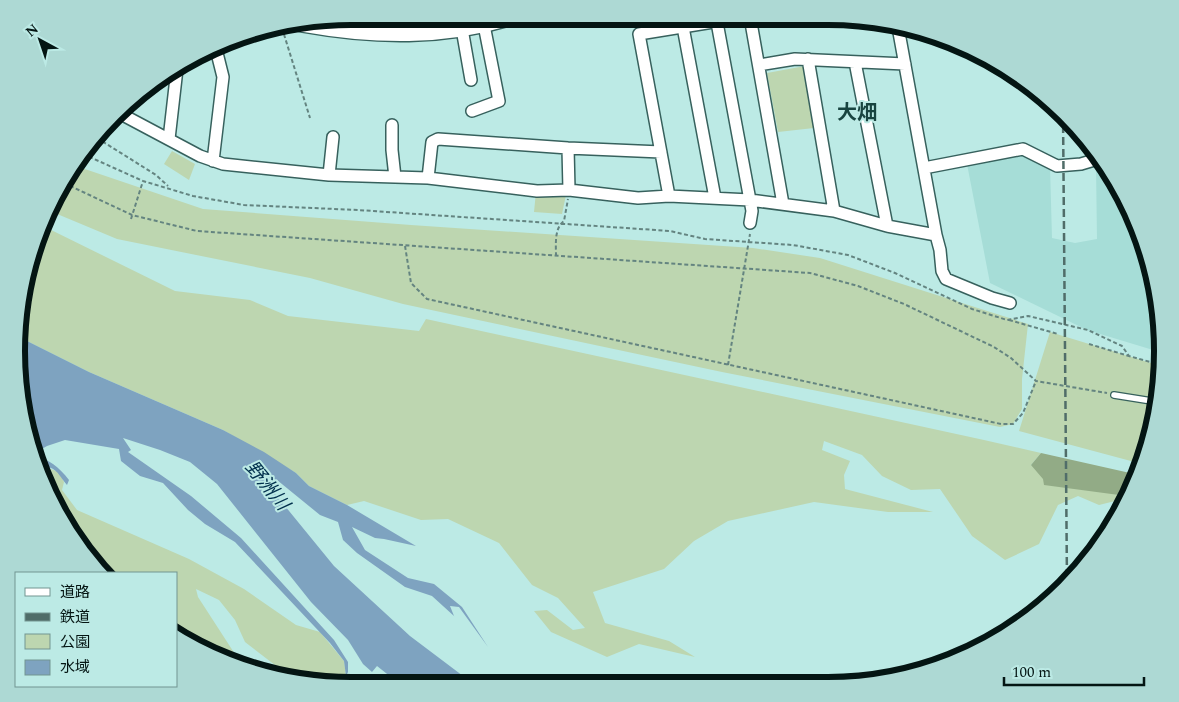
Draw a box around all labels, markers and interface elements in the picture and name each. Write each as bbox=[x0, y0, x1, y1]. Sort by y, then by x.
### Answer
north arrow bbox=[15, 15, 65, 65]
text: N bbox=[21, 19, 43, 42]
district label: 大畑 bbox=[837, 98, 877, 128]
water label: 野洲川 bbox=[238, 455, 297, 519]
legend bbox=[15, 572, 178, 687]
text: 道路 bbox=[60, 581, 90, 604]
text: 鉄道 bbox=[60, 606, 90, 629]
text: 公園 bbox=[60, 631, 90, 654]
scale bar bbox=[1004, 654, 1144, 686]
text: 水域 bbox=[60, 656, 90, 679]
text: 100 m bbox=[1012, 661, 1051, 684]

